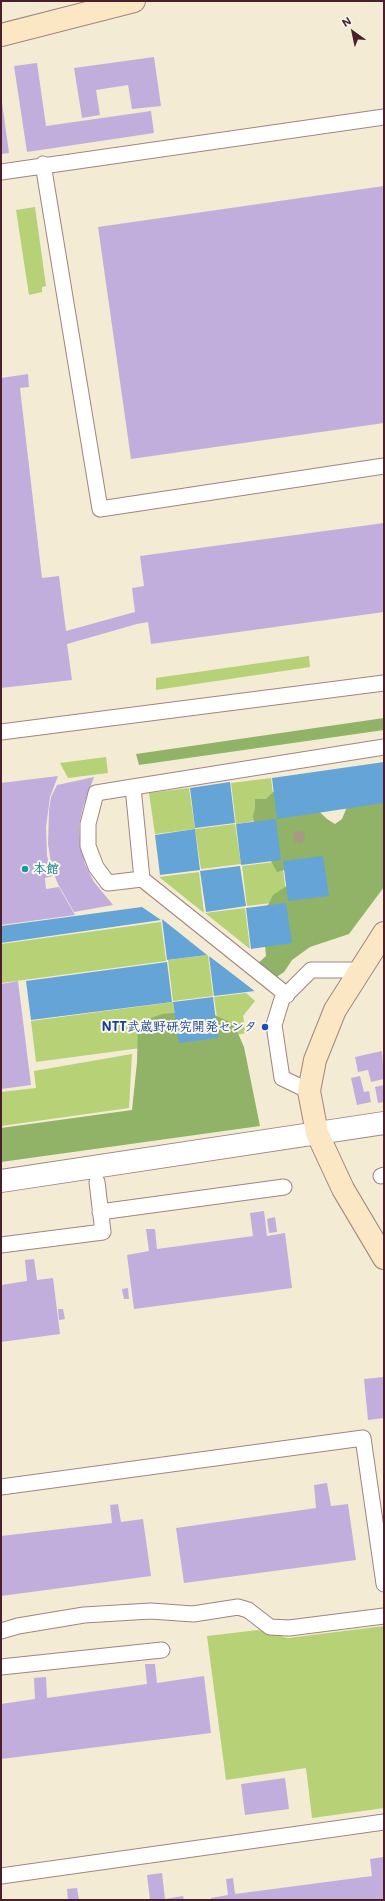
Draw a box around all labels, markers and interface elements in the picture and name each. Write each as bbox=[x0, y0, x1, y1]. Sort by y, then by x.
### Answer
north arrow bbox=[333, 12, 373, 52]
text: N bbox=[339, 13, 354, 30]
place label: 本館 bbox=[33, 861, 59, 877]
marker: 本館 bbox=[20, 864, 30, 874]
place label: NTT武蔵野研究開発センタ bbox=[102, 1019, 257, 1035]
marker: NTT武蔵野研究開発センタ bbox=[260, 1022, 270, 1032]

